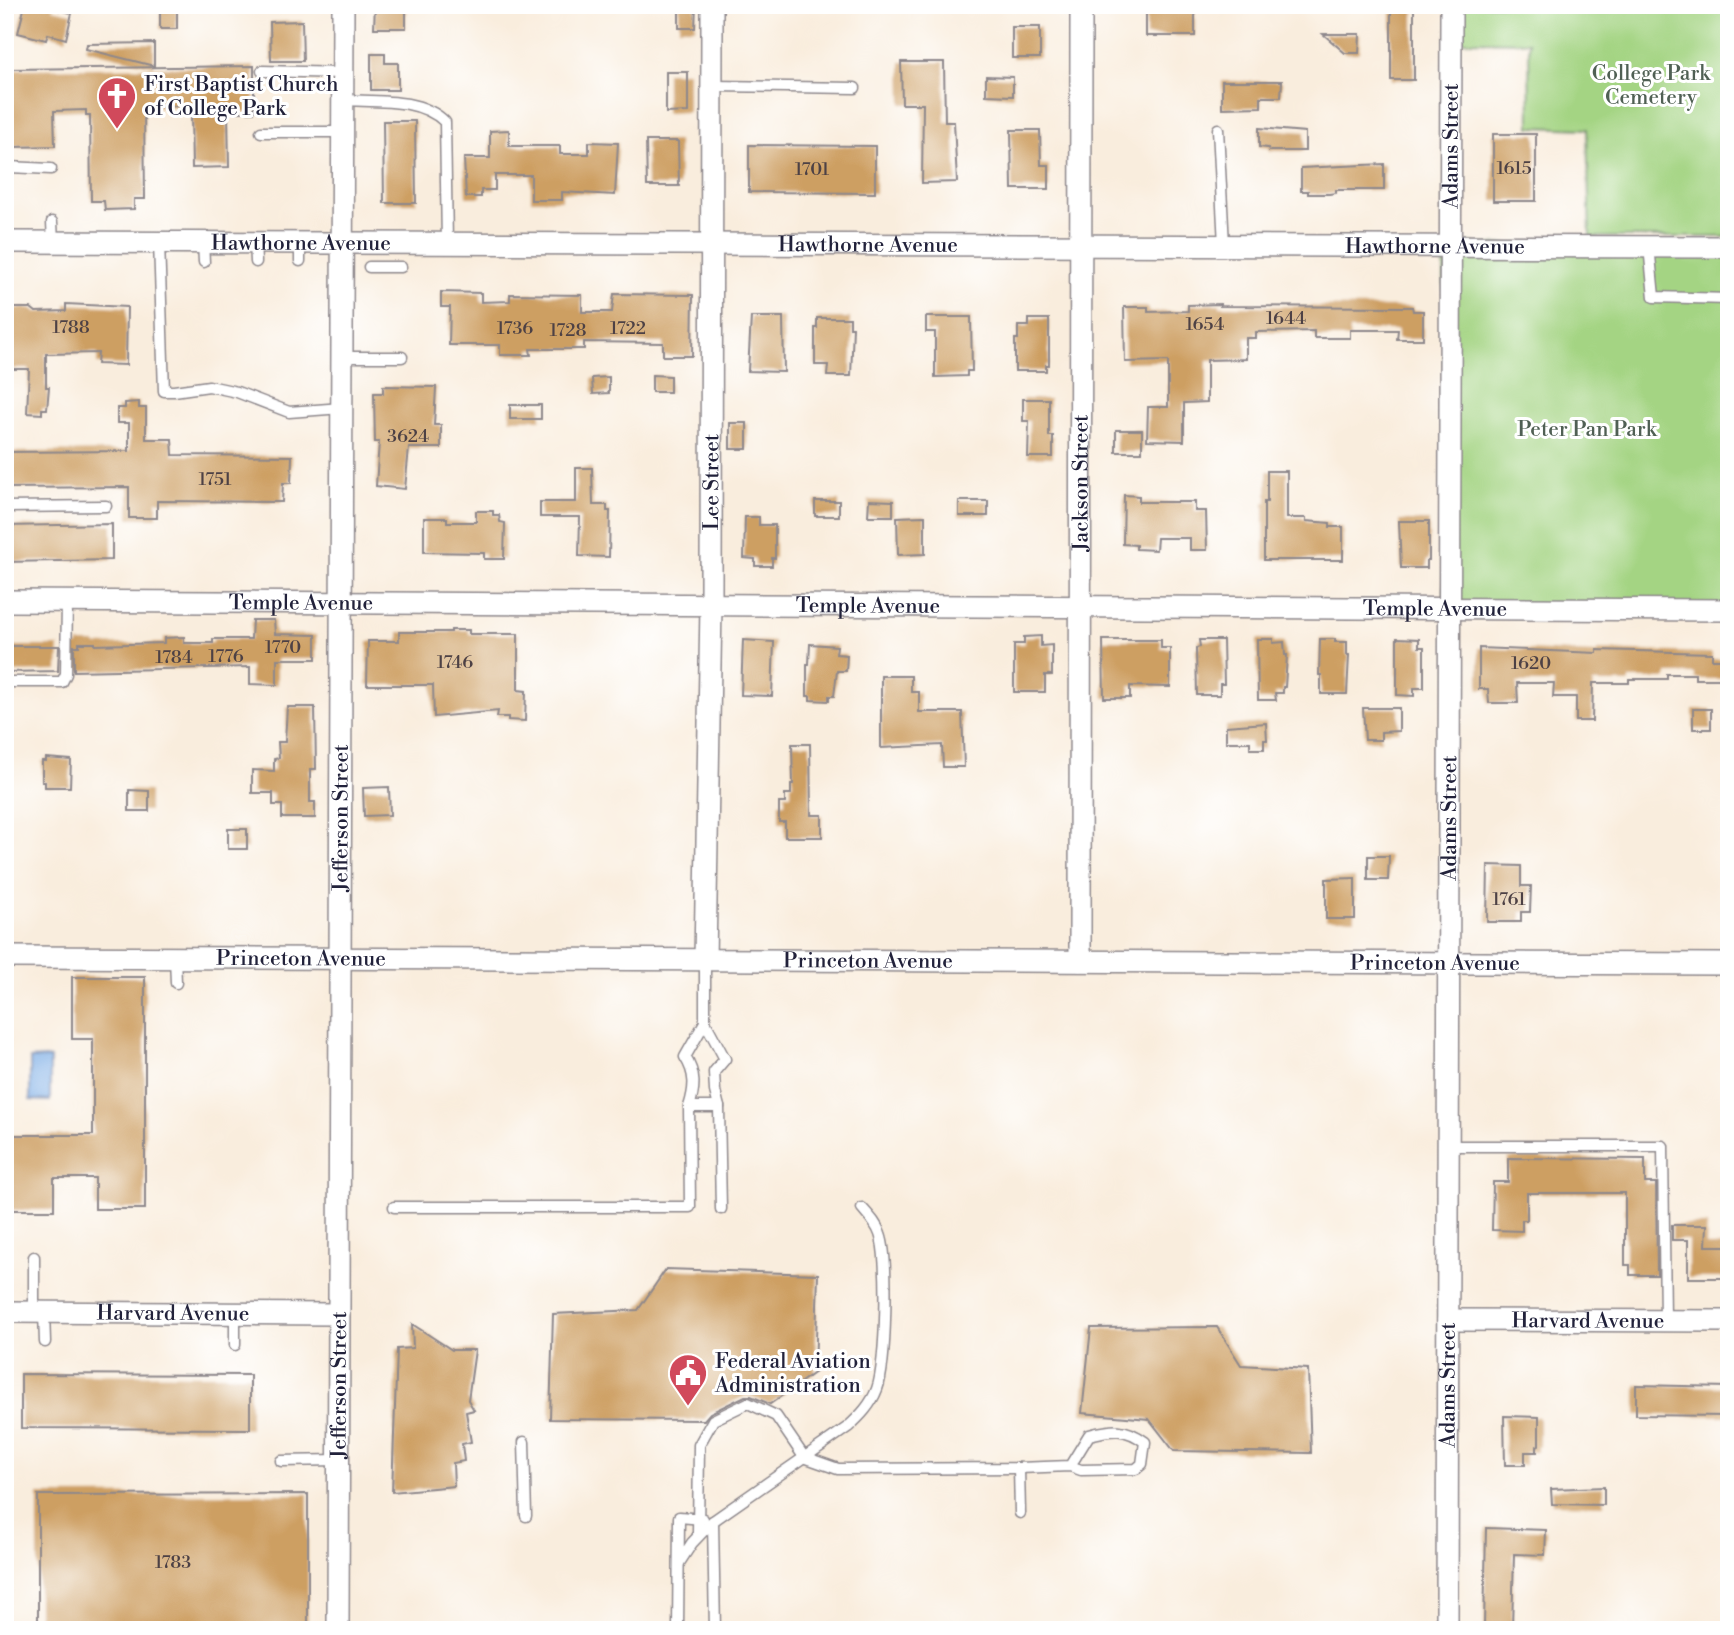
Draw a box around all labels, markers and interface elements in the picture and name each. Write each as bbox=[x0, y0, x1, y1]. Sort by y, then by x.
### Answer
park label: College Park Cemetery bbox=[1592, 61, 1711, 111]
place label: First Baptist Church of College Park bbox=[144, 72, 339, 122]
church icon: First Baptist Church of College Park bbox=[96, 75, 138, 130]
street label: Adams Street bbox=[1438, 83, 1465, 210]
house number: 1615 bbox=[1496, 157, 1532, 180]
house number: 1701 bbox=[795, 158, 830, 181]
street label: Hawthorne Avenue bbox=[211, 231, 391, 257]
street label: Hawthorne Avenue bbox=[778, 232, 958, 259]
street label: Hawthorne Avenue bbox=[1345, 234, 1525, 260]
house number: 1644 bbox=[1266, 307, 1306, 330]
house number: 1654 bbox=[1185, 313, 1225, 336]
house number: 1788 bbox=[52, 316, 90, 339]
house number: 1736 bbox=[497, 317, 533, 340]
house number: 1722 bbox=[610, 317, 646, 340]
house number: 1728 bbox=[550, 319, 586, 342]
street label: Jackson Street bbox=[1068, 414, 1095, 552]
park label: Peter Pan Park bbox=[1517, 417, 1658, 443]
house number: 3624 bbox=[387, 425, 429, 448]
street label: Lee Street bbox=[699, 433, 725, 530]
house number: 1751 bbox=[198, 468, 232, 491]
street label: Temple Avenue bbox=[229, 590, 373, 617]
street label: Temple Avenue bbox=[796, 593, 940, 620]
street label: Temple Avenue bbox=[1363, 596, 1507, 623]
house number: 1770 bbox=[265, 636, 301, 659]
house number: 1776 bbox=[208, 645, 244, 668]
house number: 1784 bbox=[155, 646, 193, 669]
house number: 1746 bbox=[437, 651, 473, 674]
house number: 1620 bbox=[1511, 652, 1551, 675]
street label: Jefferson Street bbox=[328, 744, 355, 893]
street label: Adams Street bbox=[1437, 755, 1463, 882]
house number: 1761 bbox=[1492, 888, 1526, 911]
street label: Princeton Avenue bbox=[216, 946, 386, 973]
street label: Princeton Avenue bbox=[783, 948, 953, 975]
street label: Princeton Avenue bbox=[1350, 950, 1520, 977]
street label: Harvard Avenue bbox=[96, 1301, 249, 1327]
street label: Harvard Avenue bbox=[1512, 1308, 1664, 1335]
street label: Jefferson Street bbox=[327, 1311, 353, 1460]
street label: Adams Street bbox=[1435, 1322, 1462, 1449]
place label: Federal Aviation Administration bbox=[714, 1349, 871, 1399]
public building icon: Federal Aviation Administration bbox=[667, 1352, 709, 1407]
house number: 1783 bbox=[155, 1551, 191, 1574]

